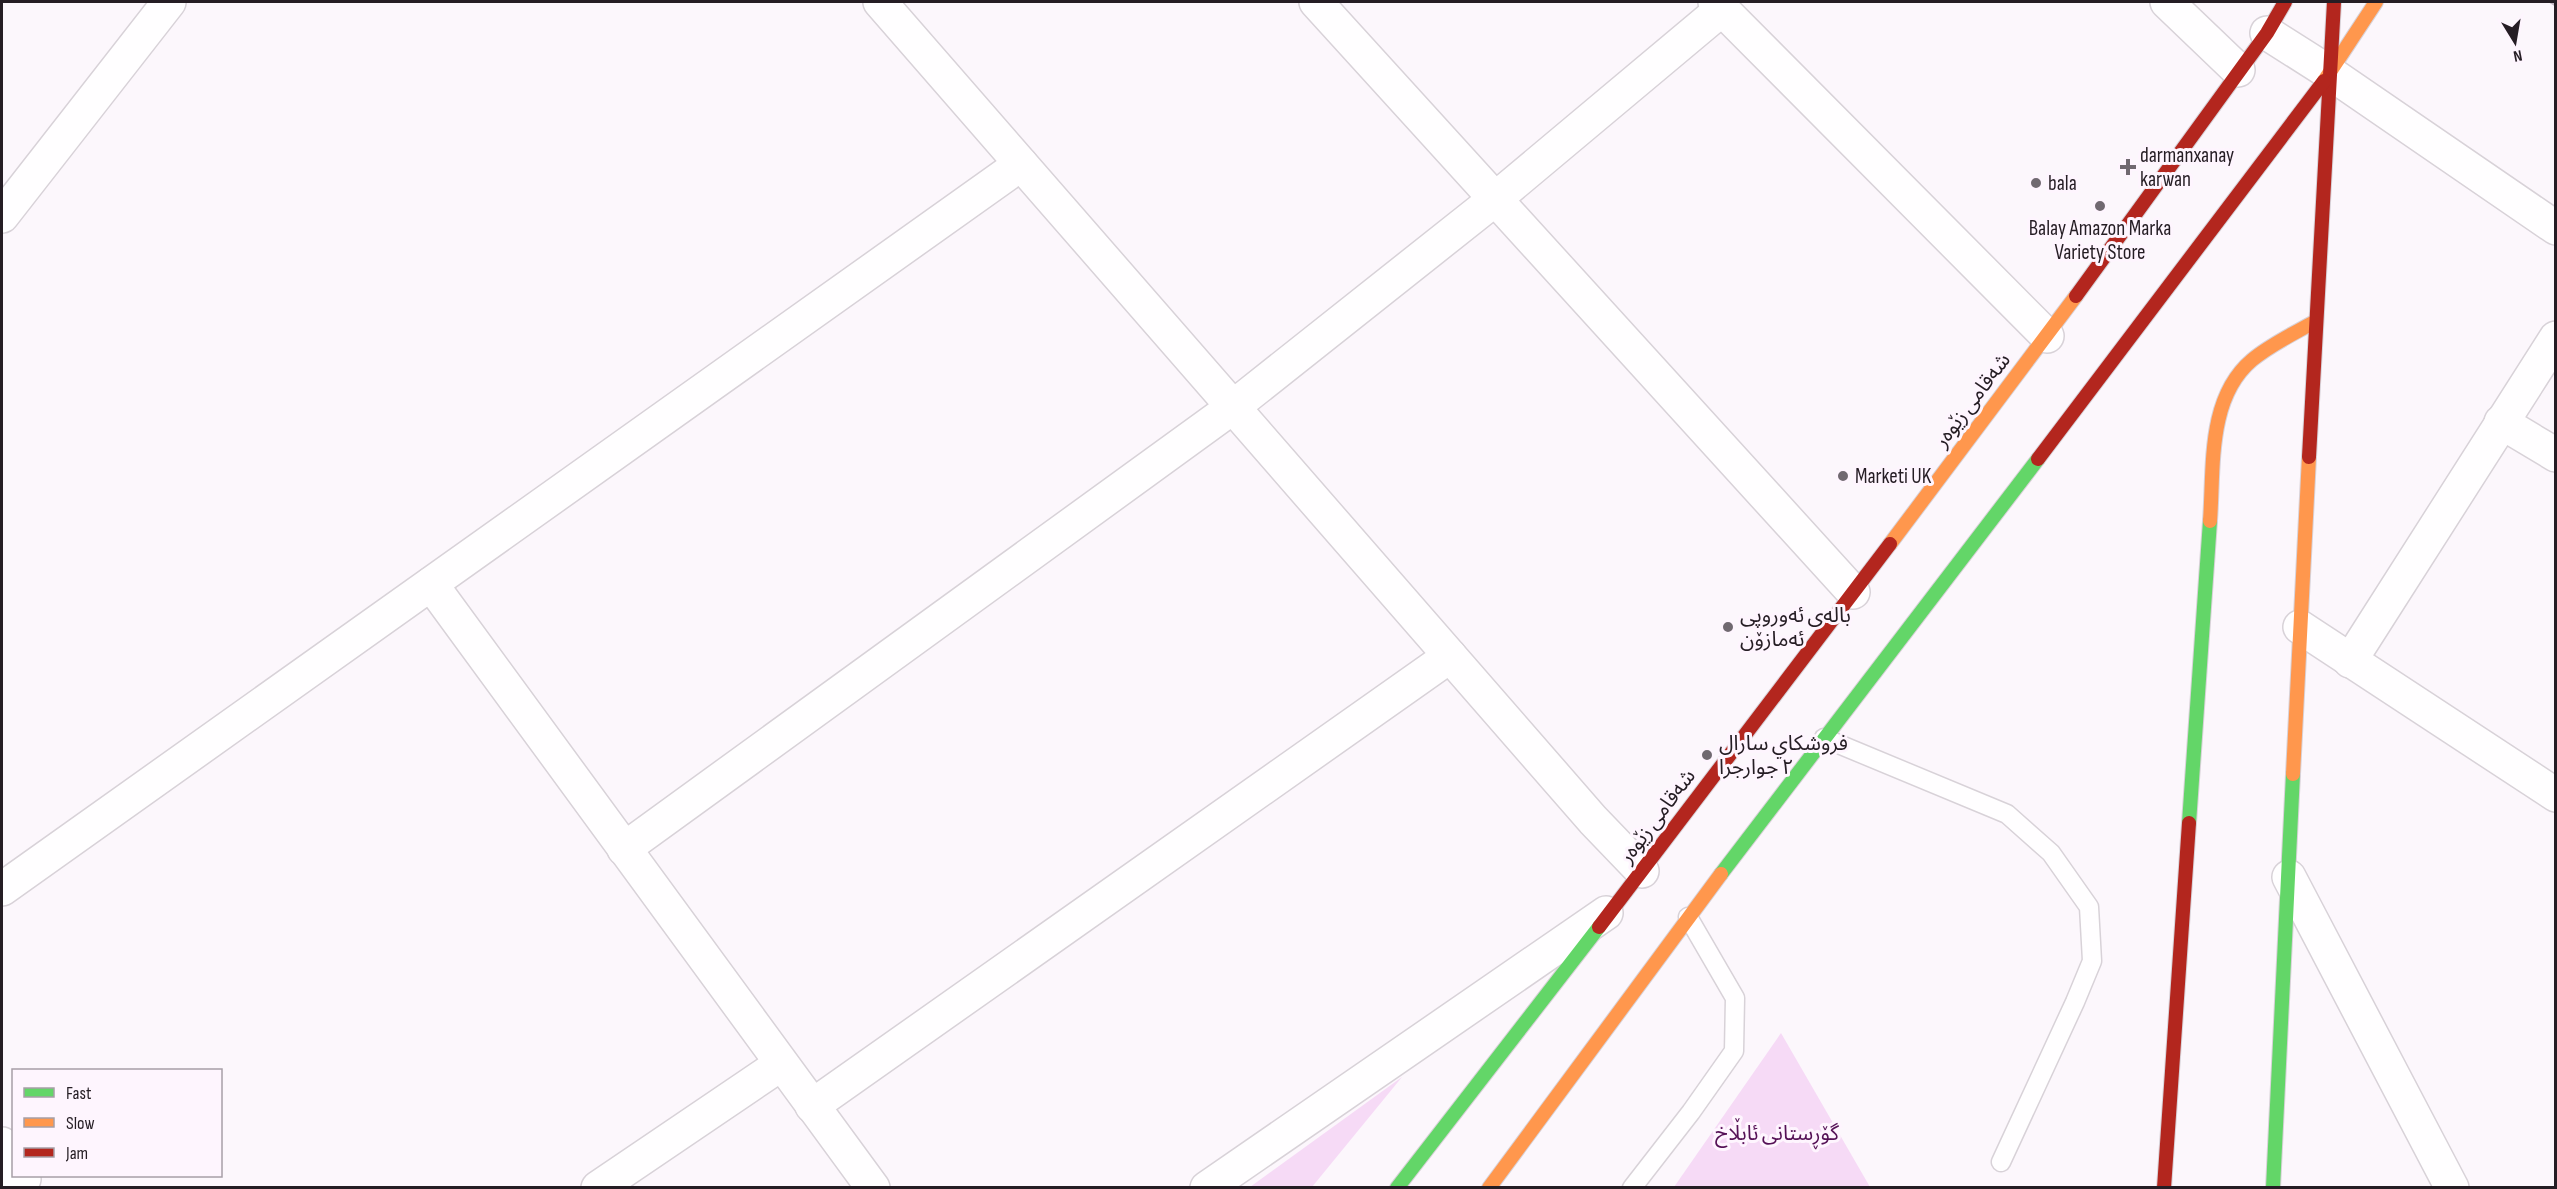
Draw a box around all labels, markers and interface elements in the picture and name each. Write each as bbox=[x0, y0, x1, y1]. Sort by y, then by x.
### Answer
north arrow bbox=[2485, 12, 2545, 72]
text: N bbox=[2512, 45, 2524, 65]
place label: darmanxanay karwan bbox=[2140, 143, 2234, 192]
marker: darmanxanay karwan bbox=[2121, 160, 2135, 174]
place label: bala bbox=[2048, 171, 2077, 196]
marker: bala bbox=[2029, 176, 2043, 190]
marker: Balay Amazon Marka Variety Store bbox=[2093, 199, 2107, 213]
place label: Balay Amazon Marka Variety Store bbox=[2029, 216, 2171, 265]
street label: شەقامی زێوەر bbox=[1928, 348, 2016, 453]
place label: Marketi UK bbox=[1855, 464, 1932, 489]
marker: Marketi UK bbox=[1836, 469, 1850, 483]
place label: بالەی ئەوروپی ئەمازۆن bbox=[1740, 603, 1851, 652]
marker: بالەی ئەوروپی ئەمازۆن bbox=[1721, 620, 1735, 634]
place label: فروشكاي سارال ٢ جوارجرا bbox=[1719, 731, 1848, 780]
marker: فروشكاي سارال ٢ جوارجرا bbox=[1700, 748, 1714, 762]
street label: شەقامی زێوەر bbox=[1613, 764, 1701, 869]
legend bbox=[12, 1069, 222, 1177]
text: Fast bbox=[66, 1083, 92, 1104]
text: Slow bbox=[66, 1113, 95, 1134]
park label: گۆڕستانی ئابڵاخ bbox=[1715, 1117, 1839, 1150]
text: Jam bbox=[65, 1143, 88, 1164]

